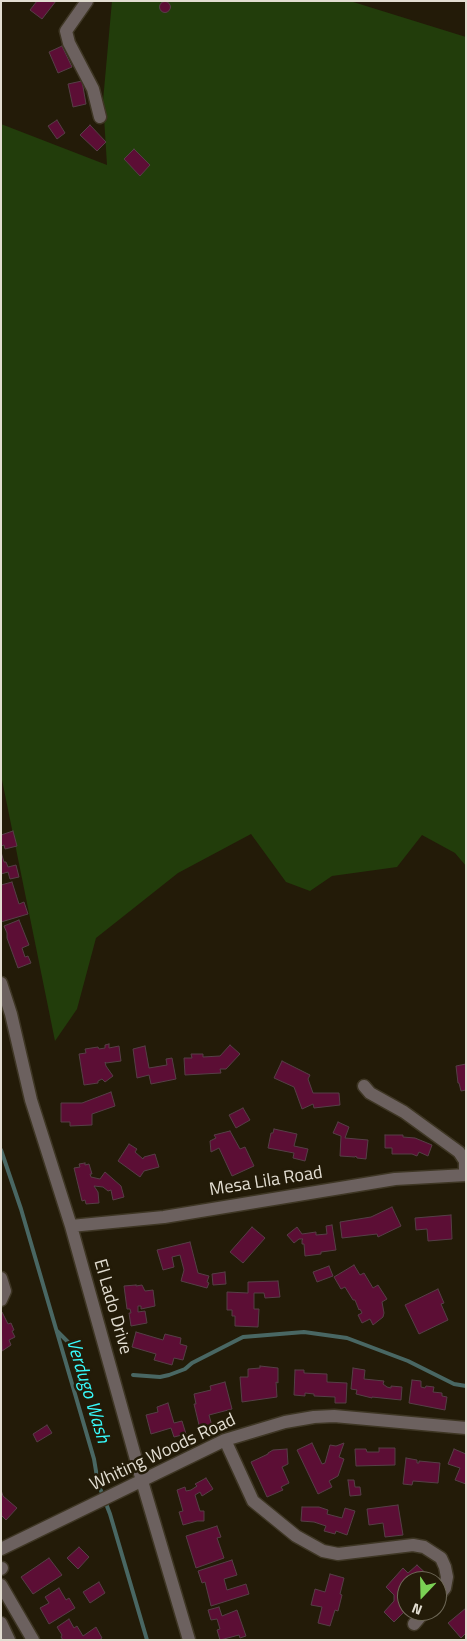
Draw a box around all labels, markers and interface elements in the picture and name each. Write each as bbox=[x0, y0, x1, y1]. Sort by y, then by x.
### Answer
street label: Mesa Lila Road bbox=[208, 1162, 324, 1202]
street label: El Lado Drive bbox=[88, 1257, 136, 1357]
water label: Verdugo Wash bbox=[60, 1336, 114, 1446]
street label: Whiting Woods Road bbox=[87, 1410, 239, 1496]
north arrow bbox=[397, 1571, 447, 1621]
text: N bbox=[409, 1598, 425, 1621]

